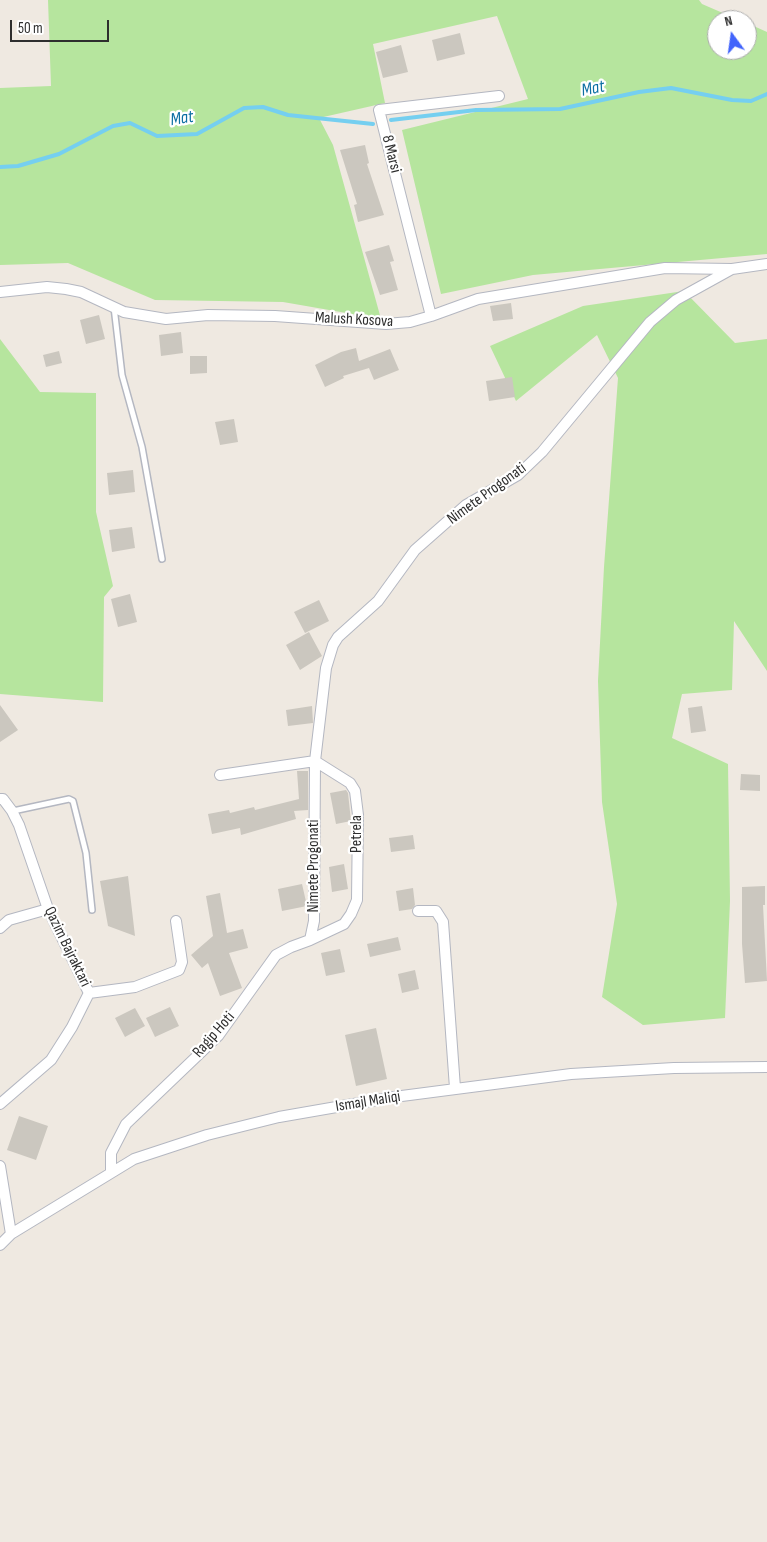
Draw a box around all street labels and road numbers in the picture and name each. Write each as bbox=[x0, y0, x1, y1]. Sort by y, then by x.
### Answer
street label: 8 Marsi bbox=[377, 133, 405, 175]
street label: Malush Kosova bbox=[314, 308, 394, 332]
street label: Nimete Progonati bbox=[444, 459, 530, 529]
street label: Petrela bbox=[347, 815, 367, 853]
street label: Nimete Progonati bbox=[304, 819, 324, 913]
street label: Qazim Bajraktari bbox=[39, 904, 95, 990]
street label: Ragip Hoti bbox=[189, 1008, 239, 1062]
street label: Ismajl Maliqi bbox=[334, 1087, 402, 1117]

